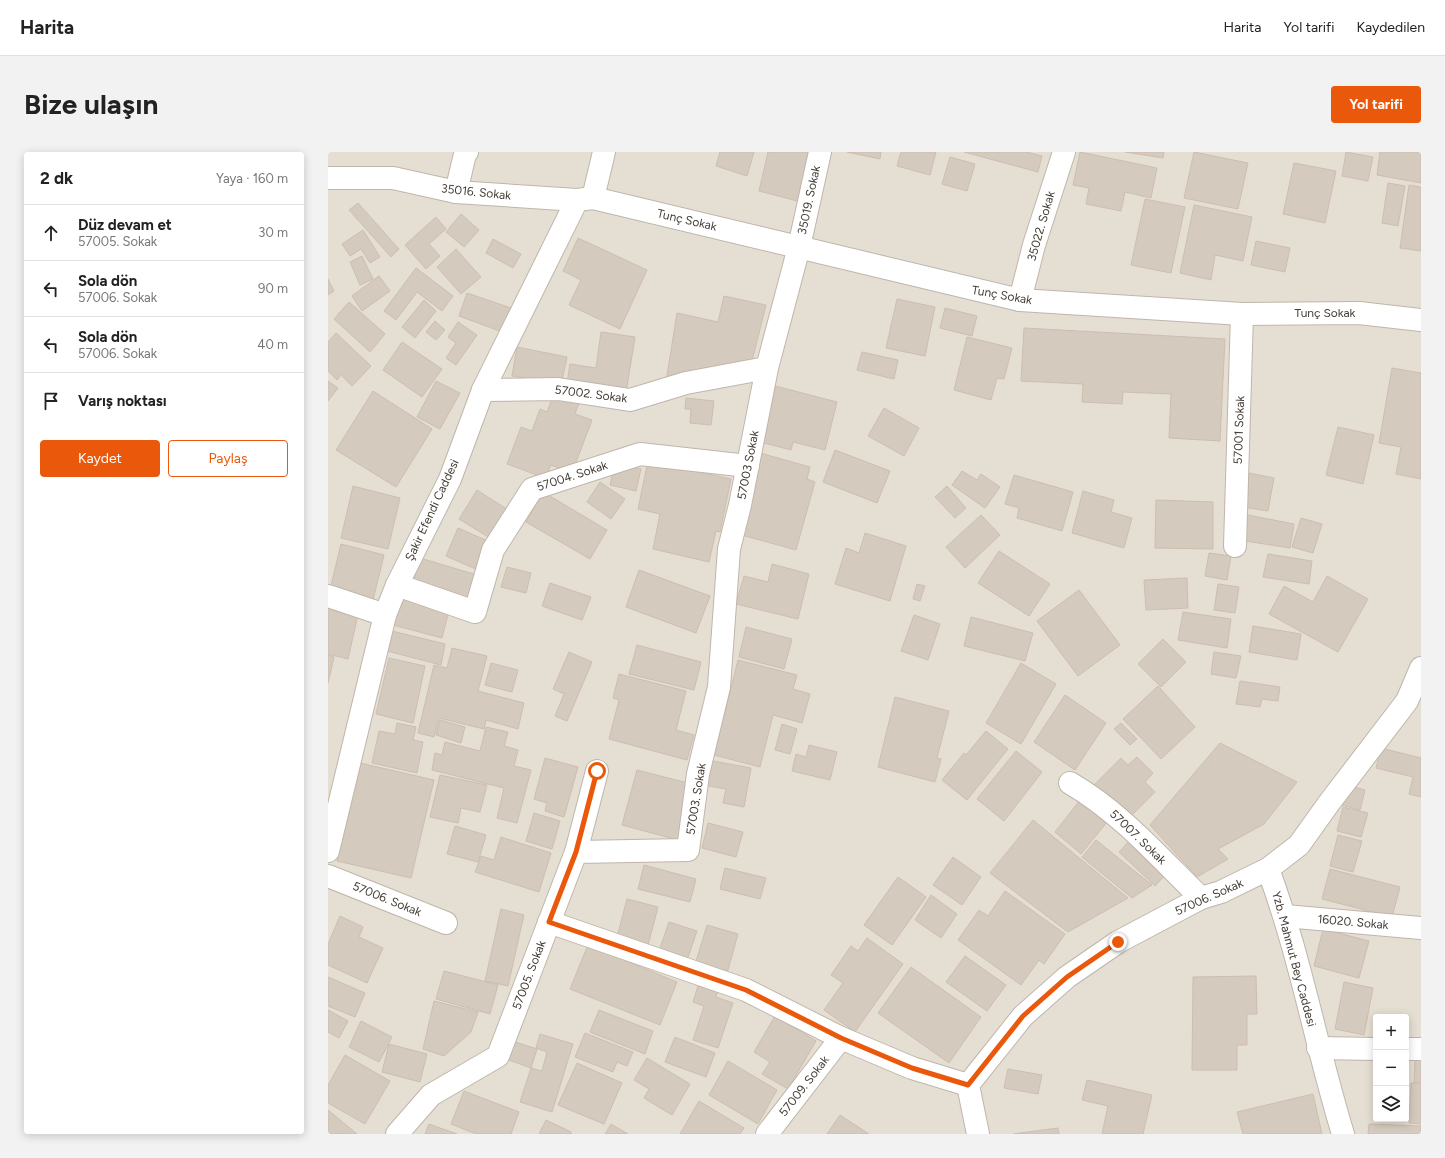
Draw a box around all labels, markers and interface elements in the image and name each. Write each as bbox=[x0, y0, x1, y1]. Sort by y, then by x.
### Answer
text: Harita bbox=[20, 16, 74, 39]
text: Harita bbox=[1223, 19, 1261, 36]
text: Yol tarifi bbox=[1283, 19, 1335, 36]
text: Kaydedilen bbox=[1357, 19, 1425, 36]
button: Yol tarifi bbox=[1331, 86, 1421, 123]
text: Bize ulaşın bbox=[24, 87, 158, 121]
street label: 35019. Sokak bbox=[795, 164, 823, 236]
text: 2 dk bbox=[40, 168, 73, 188]
text: Yaya · 160 m bbox=[216, 171, 288, 186]
street label: 35016. Sokak bbox=[440, 181, 512, 203]
street label: 35022. Sokak bbox=[1024, 189, 1058, 263]
street label: Tunç Sokak bbox=[656, 206, 718, 234]
text: Düz devam et bbox=[78, 216, 172, 234]
icon: ahead bbox=[40, 222, 62, 244]
text: 30 m bbox=[258, 225, 288, 240]
text: 57005. Sokak bbox=[78, 234, 157, 249]
text: Sola dön bbox=[78, 272, 137, 290]
icon: left bbox=[40, 278, 62, 300]
text: 90 m bbox=[258, 281, 288, 296]
street label: Tunç Sokak bbox=[971, 283, 1033, 307]
text: 57006. Sokak bbox=[78, 290, 157, 305]
street label: Tunç Sokak bbox=[1295, 306, 1356, 320]
text: Sola dön bbox=[78, 328, 137, 346]
icon: left bbox=[40, 334, 62, 356]
text: 40 m bbox=[257, 337, 288, 352]
text: 57006. Sokak bbox=[78, 346, 157, 361]
street label: 57002. Sokak bbox=[554, 383, 628, 405]
icon: arrive bbox=[40, 390, 62, 412]
text: Varış noktası bbox=[78, 392, 167, 410]
street label: 57001 Sokak bbox=[1231, 395, 1247, 465]
street label: 57003 Sokak bbox=[734, 429, 762, 501]
button: Kaydet bbox=[40, 440, 160, 477]
button: Paylaş bbox=[168, 440, 288, 477]
street label: Şakir Efendi Caddesi bbox=[402, 457, 462, 563]
street label: 57004. Sokak bbox=[535, 458, 609, 494]
route start bbox=[588, 762, 606, 780]
street label: 57003. Sokak bbox=[683, 762, 709, 836]
street label: 57007. Sokak bbox=[1107, 807, 1169, 867]
street label: 57006. Sokak bbox=[1173, 876, 1245, 918]
street label: 57006. Sokak bbox=[351, 879, 424, 919]
street label: Yzb. Mahmut Bey Caddesi bbox=[1269, 890, 1319, 1028]
street label: 16020. Sokak bbox=[1317, 912, 1389, 932]
route end bbox=[1109, 933, 1127, 951]
street label: 57005. Sokak bbox=[509, 938, 549, 1012]
map controls bbox=[1373, 1014, 1409, 1122]
button: + bbox=[1373, 1014, 1409, 1050]
button: − bbox=[1373, 1050, 1409, 1086]
street label: 57009. Sokak bbox=[776, 1053, 832, 1119]
button: layers bbox=[1373, 1086, 1409, 1122]

